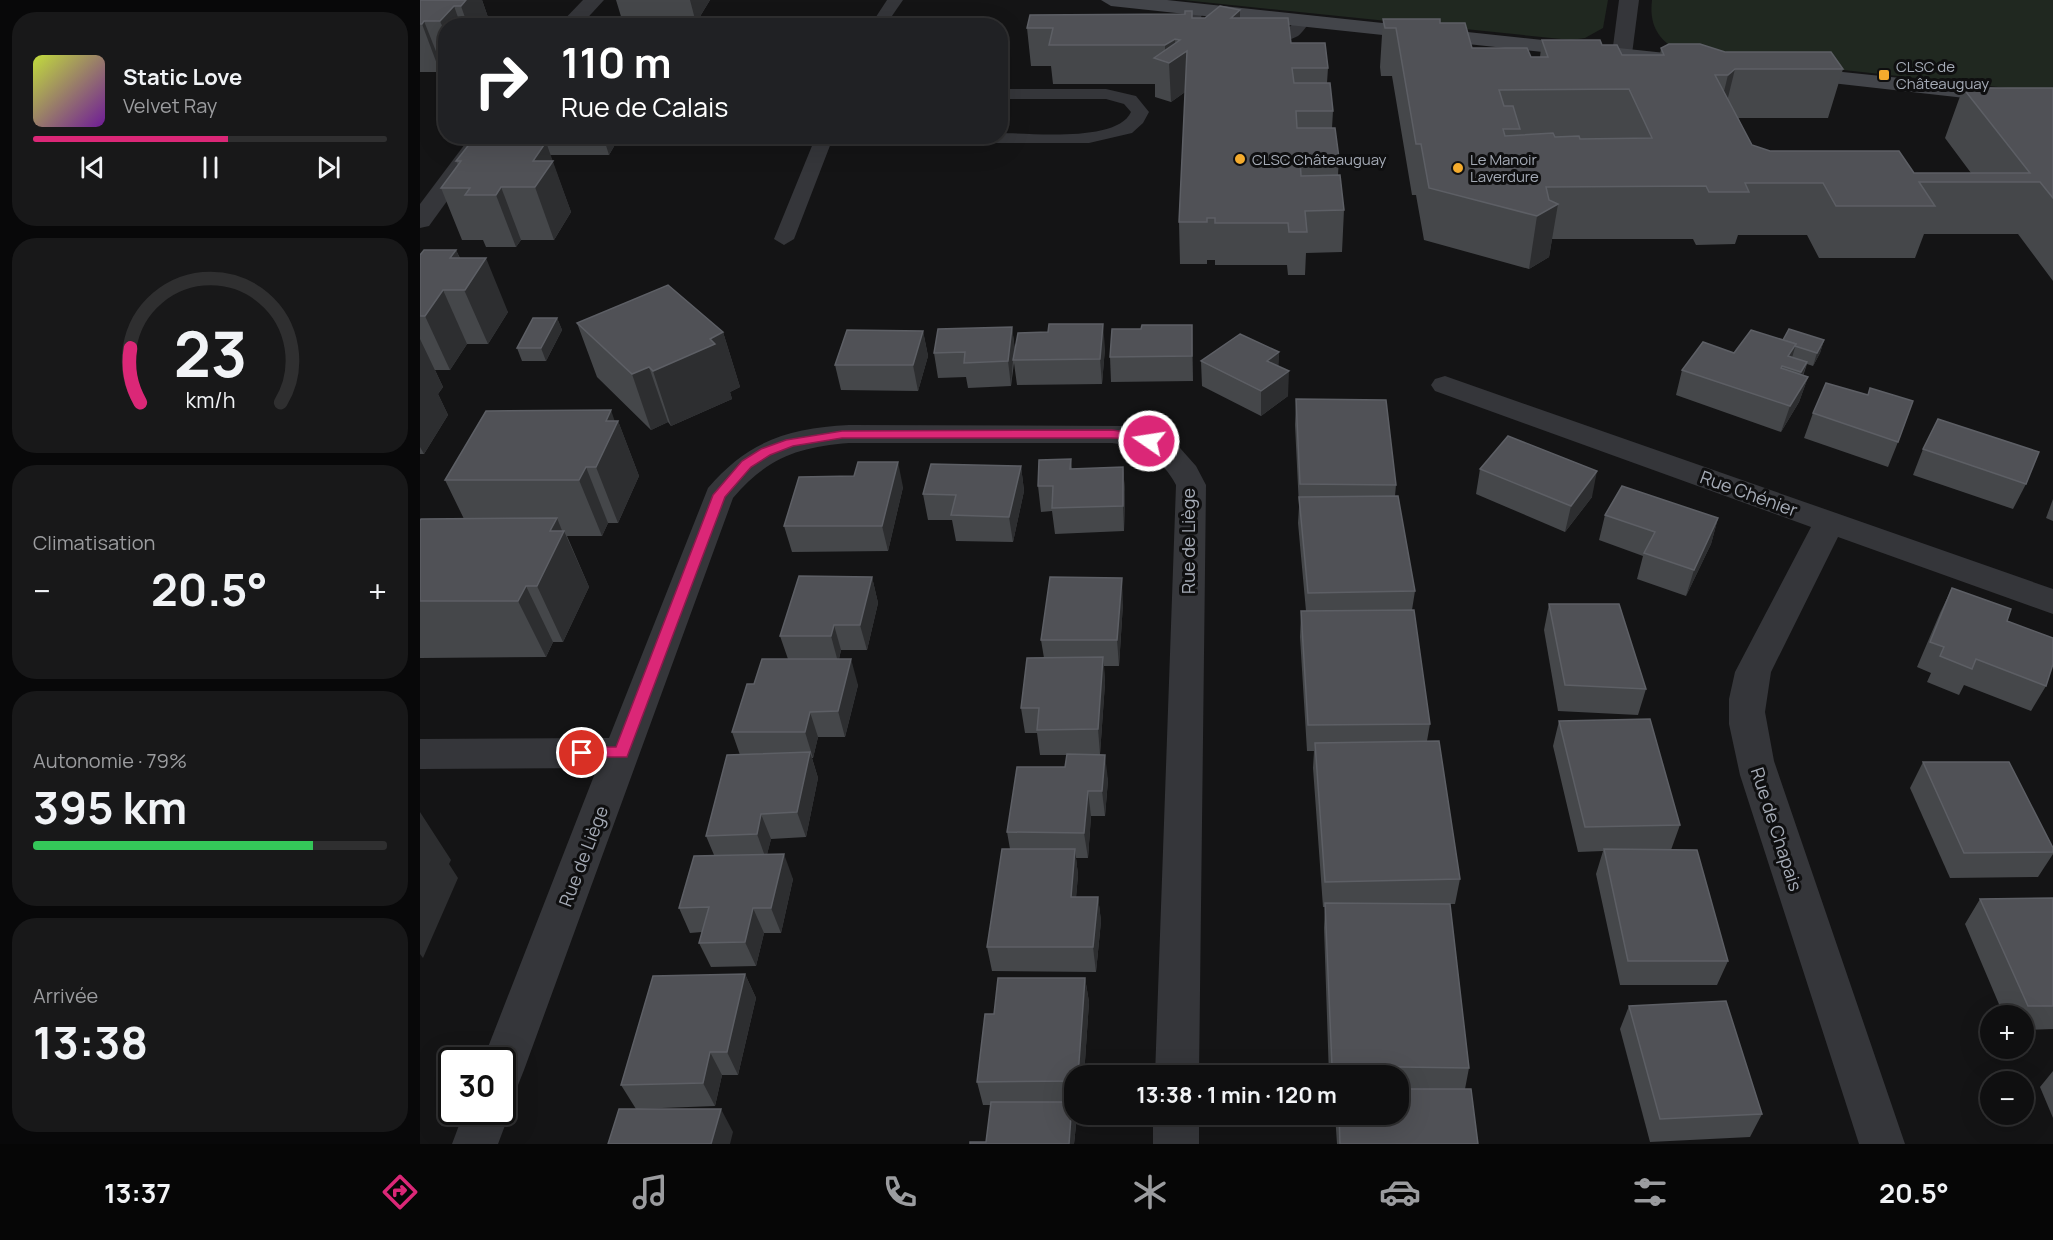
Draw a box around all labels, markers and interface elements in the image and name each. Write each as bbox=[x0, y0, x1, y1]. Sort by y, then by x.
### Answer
text: 110 m bbox=[561, 33, 672, 91]
icon: right bbox=[462, 42, 540, 120]
place label: CLSC de Châteauguay bbox=[1896, 56, 1989, 94]
text: Static Love bbox=[123, 62, 242, 92]
marker: CLSC de Châteauguay bbox=[1877, 68, 1891, 82]
text: Rue de Calais bbox=[561, 88, 729, 125]
text: Velvet Ray bbox=[123, 92, 217, 119]
place label: CLSC Châteauguay bbox=[1252, 149, 1387, 170]
place label: Le Manoir Laverdure bbox=[1470, 149, 1539, 187]
icon: previous bbox=[76, 151, 109, 184]
icon: pause bbox=[194, 151, 227, 184]
icon: next bbox=[312, 151, 345, 184]
marker: CLSC Châteauguay bbox=[1233, 152, 1247, 166]
marker: Le Manoir Laverdure bbox=[1451, 161, 1465, 175]
text: 23 bbox=[173, 310, 247, 396]
text: km/h bbox=[185, 385, 235, 414]
position arrow bbox=[1117, 409, 1181, 473]
street label: Rue Chénier bbox=[1697, 464, 1801, 522]
street label: Rue de Liège bbox=[1176, 488, 1200, 594]
text: Climatisation bbox=[33, 529, 155, 556]
text: 20.5° bbox=[151, 558, 268, 620]
text: − bbox=[33, 568, 51, 613]
text: + bbox=[368, 568, 387, 613]
pin bbox=[556, 727, 607, 778]
icon: arrive bbox=[565, 736, 598, 769]
text: Autonomie · 79% bbox=[33, 747, 187, 774]
street label: Rue de Chapais bbox=[1746, 764, 1808, 894]
text: 395 km bbox=[33, 776, 187, 838]
street label: Rue de Liège bbox=[553, 802, 613, 910]
text: Arrivée bbox=[33, 982, 98, 1009]
map controls bbox=[1980, 1005, 2034, 1125]
button: + bbox=[1980, 1005, 2034, 1059]
text: 13:38 bbox=[33, 1011, 148, 1073]
speed limit sign: 30 bbox=[438, 1047, 516, 1125]
button: − bbox=[1980, 1071, 2034, 1125]
text: 13:38 · 1 min · 120 m bbox=[1136, 1080, 1337, 1110]
icon: directions bbox=[379, 1171, 421, 1213]
icon: music bbox=[629, 1171, 671, 1213]
icon: phone bbox=[879, 1171, 921, 1213]
icon: climate bbox=[1129, 1171, 1171, 1213]
icon: car bbox=[1379, 1171, 1421, 1213]
icon: filters bbox=[1629, 1171, 1671, 1213]
text: 13:37 bbox=[104, 1174, 171, 1211]
text: 20.5° bbox=[1879, 1174, 1949, 1211]

